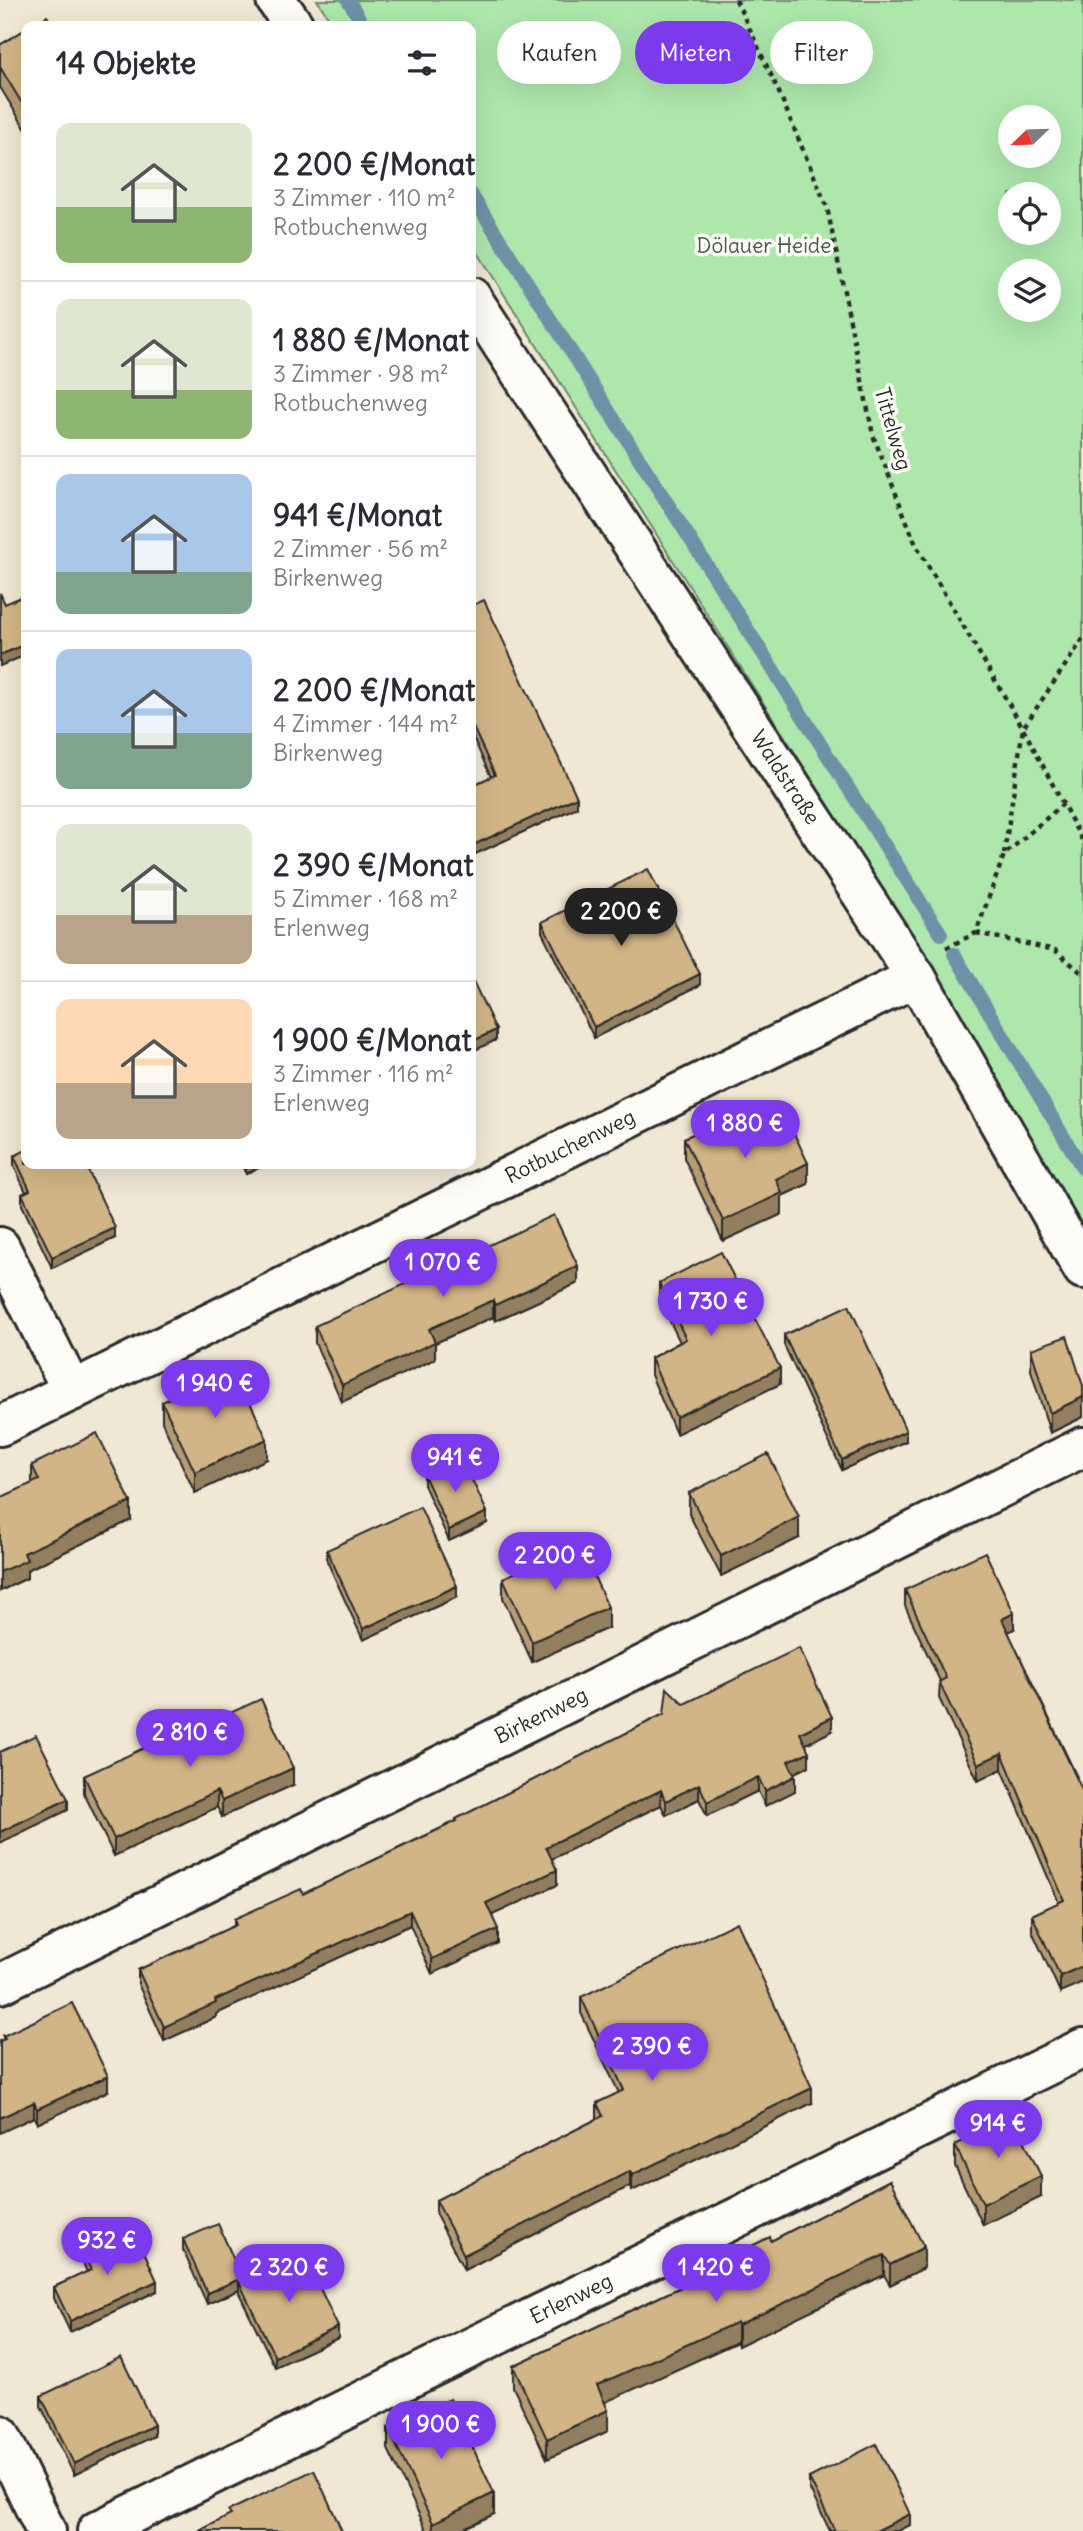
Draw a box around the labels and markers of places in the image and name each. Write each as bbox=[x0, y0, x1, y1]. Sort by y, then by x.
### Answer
pin: 2 200 € bbox=[556, 888, 686, 948]
pin: 1 880 € bbox=[680, 1100, 810, 1160]
pin: 1 070 € bbox=[378, 1240, 508, 1299]
pin: 1 730 € bbox=[646, 1278, 776, 1338]
pin: 1 940 € bbox=[150, 1360, 280, 1420]
pin: 941 € bbox=[406, 1434, 504, 1494]
pin: 2 200 € bbox=[490, 1532, 620, 1592]
pin: 2 810 € bbox=[125, 1710, 255, 1769]
pin: 2 390 € bbox=[587, 2024, 717, 2083]
pin: 914 € bbox=[949, 2100, 1047, 2160]
pin: 932 € bbox=[58, 2218, 156, 2277]
pin: 2 320 € bbox=[224, 2244, 354, 2304]
pin: 1 420 € bbox=[651, 2244, 781, 2304]
pin: 1 900 € bbox=[376, 2402, 506, 2461]

